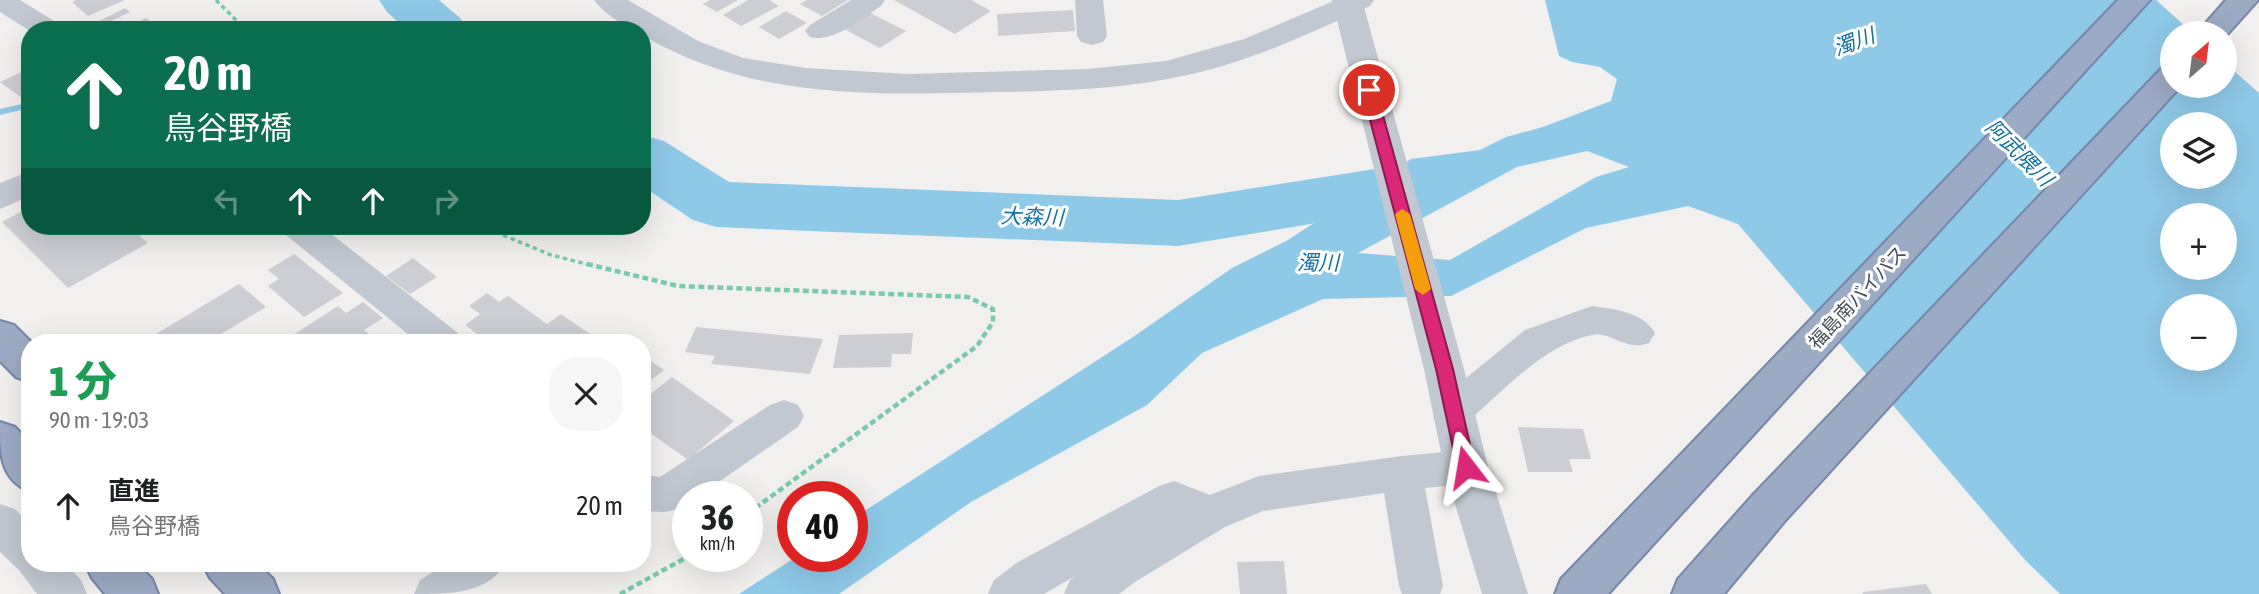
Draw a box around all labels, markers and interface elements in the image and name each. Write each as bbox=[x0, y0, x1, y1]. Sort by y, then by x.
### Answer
north arrow bbox=[2160, 21, 2236, 98]
map controls bbox=[2160, 21, 2237, 371]
water label: 濁川 bbox=[1830, 22, 1879, 60]
text: 20 m bbox=[164, 44, 252, 100]
icon: ahead bbox=[49, 49, 140, 140]
pin bbox=[1339, 60, 1399, 120]
icon: arrive bbox=[1350, 71, 1388, 109]
text: 鳥谷野橋 bbox=[164, 109, 292, 146]
button: layers bbox=[2160, 112, 2237, 189]
water label: 阿武隈川 bbox=[1982, 114, 2059, 192]
icon: left bbox=[208, 182, 246, 220]
icon: ahead bbox=[281, 182, 319, 220]
icon: ahead bbox=[354, 182, 392, 220]
icon: right bbox=[427, 182, 465, 220]
water label: 大森川 bbox=[1000, 203, 1066, 229]
button: + bbox=[2160, 203, 2237, 280]
street label: 福島南バイパス bbox=[1804, 241, 1910, 353]
water label: 濁川 bbox=[1297, 250, 1341, 274]
button: − bbox=[2160, 294, 2237, 371]
text: 1 分 bbox=[49, 357, 117, 405]
button: close bbox=[549, 357, 623, 431]
text: 90 m · 19:03 bbox=[49, 407, 149, 433]
position arrow bbox=[1429, 430, 1503, 504]
text: 直進 bbox=[108, 476, 160, 506]
speed limit sign: 40 bbox=[777, 481, 868, 572]
icon: ahead bbox=[49, 487, 87, 525]
text: 20 m bbox=[576, 491, 623, 521]
text: 36 bbox=[701, 497, 734, 537]
text: 鳥谷野橋 bbox=[108, 513, 200, 539]
text: km/h bbox=[700, 533, 735, 554]

